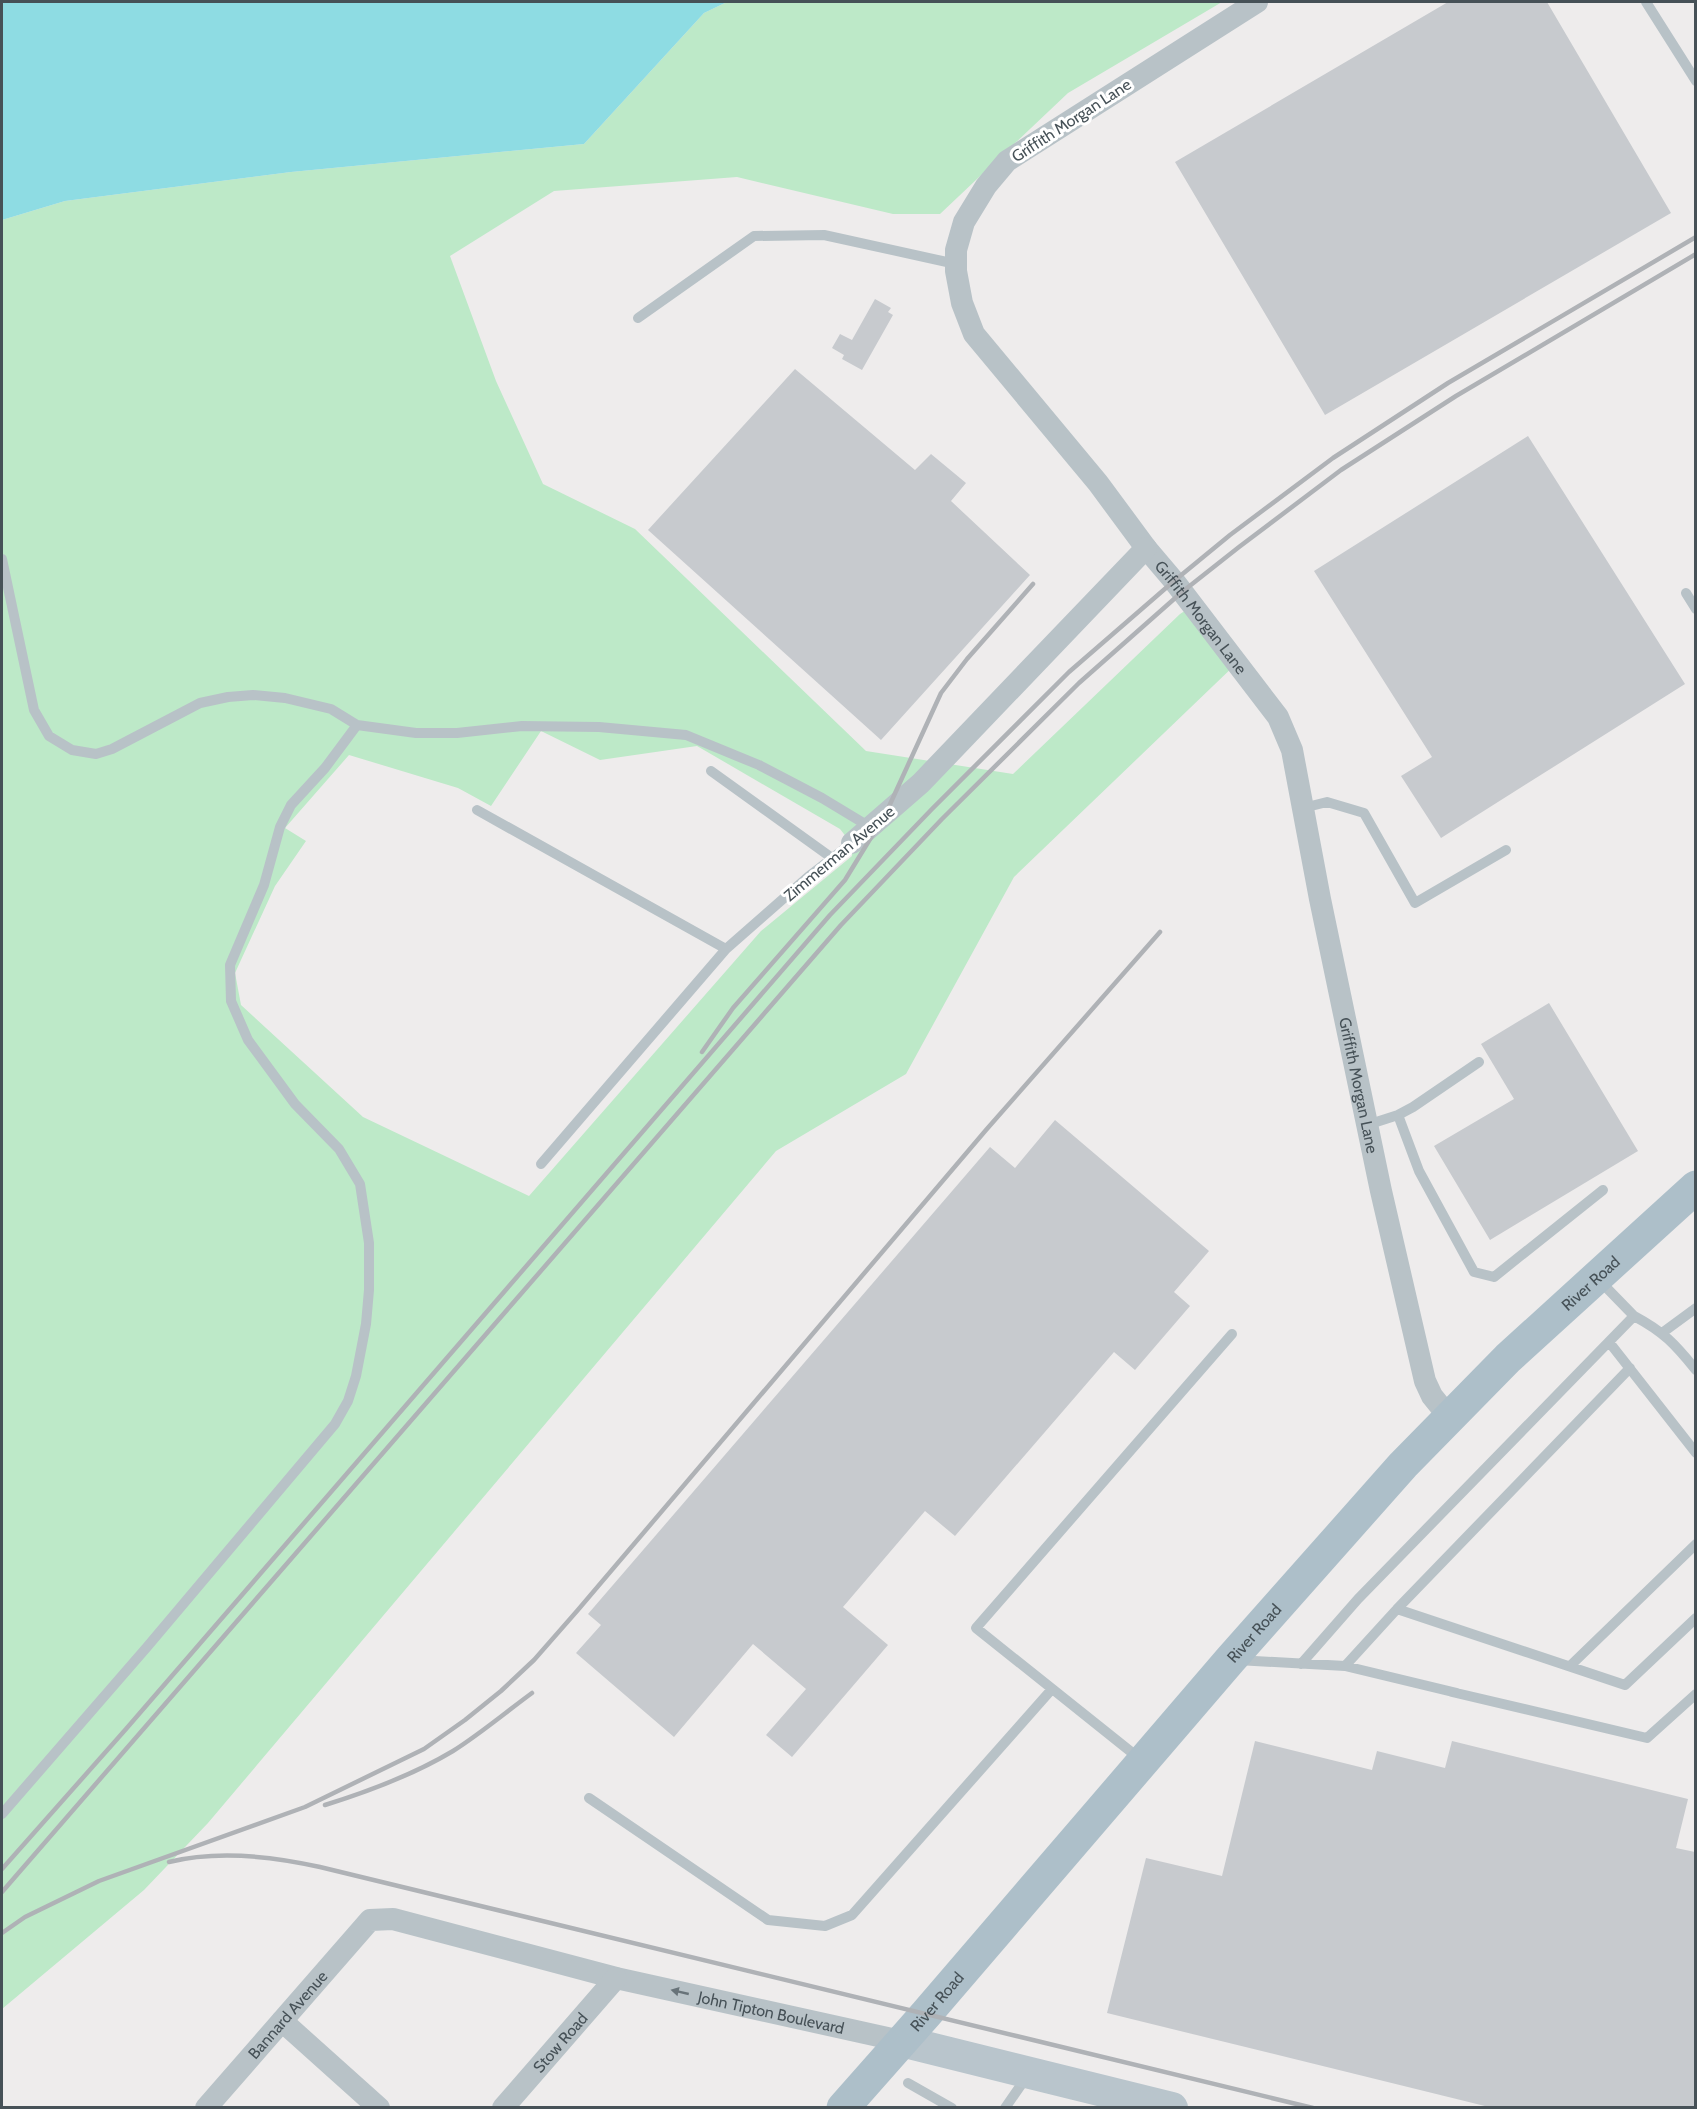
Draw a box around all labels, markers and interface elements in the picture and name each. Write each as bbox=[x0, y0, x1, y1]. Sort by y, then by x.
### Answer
street label: Griffith Morgan Lane bbox=[1008, 75, 1134, 166]
street label: Griffith Morgan Lane bbox=[1151, 557, 1251, 678]
street label: Zimmerman Avenue bbox=[780, 802, 898, 905]
street label: Griffith Morgan Lane bbox=[1335, 1016, 1382, 1155]
street label: River Road bbox=[1558, 1252, 1624, 1315]
street label: River Road bbox=[1223, 1600, 1285, 1667]
street label: Bannard Avenue bbox=[244, 1967, 332, 2063]
street label: River Road bbox=[906, 1968, 968, 2035]
one-way arrow bbox=[670, 1987, 689, 1996]
street label: John Tipton Boulevard bbox=[695, 1987, 846, 2038]
street label: Stow Road bbox=[529, 2009, 592, 2076]

